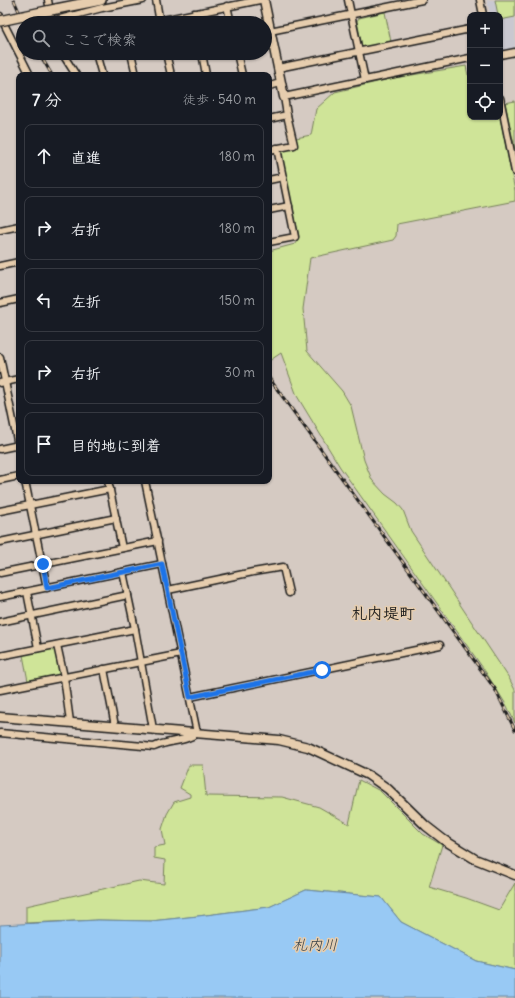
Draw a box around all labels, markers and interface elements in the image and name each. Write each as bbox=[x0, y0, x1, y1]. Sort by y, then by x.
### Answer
map controls bbox=[467, 12, 503, 120]
button: + bbox=[467, 12, 503, 48]
search box bbox=[16, 16, 272, 60]
icon: search bbox=[30, 27, 52, 49]
text: ここで検索 bbox=[62, 30, 137, 49]
button: − bbox=[467, 48, 503, 84]
button: locate bbox=[467, 84, 503, 120]
text: 7 分 bbox=[32, 89, 61, 111]
text: 徒歩 · 540 m bbox=[183, 91, 256, 108]
icon: ahead bbox=[33, 145, 55, 167]
text: 直進 bbox=[71, 148, 101, 167]
text: 180 m bbox=[219, 148, 255, 165]
icon: right bbox=[33, 217, 55, 239]
text: 右折 bbox=[71, 220, 101, 239]
text: 180 m bbox=[219, 220, 255, 237]
icon: left bbox=[33, 289, 55, 311]
text: 左折 bbox=[71, 292, 101, 311]
text: 150 m bbox=[219, 292, 255, 309]
icon: right bbox=[33, 361, 55, 383]
text: 右折 bbox=[71, 364, 101, 383]
text: 30 m bbox=[225, 364, 255, 381]
icon: arrive bbox=[33, 433, 55, 455]
text: 目的地に到着 bbox=[71, 436, 161, 455]
route end bbox=[34, 555, 52, 573]
district label: 札内堤町 bbox=[351, 603, 415, 623]
route start bbox=[313, 661, 331, 679]
water label: 札内川 bbox=[292, 935, 338, 954]

